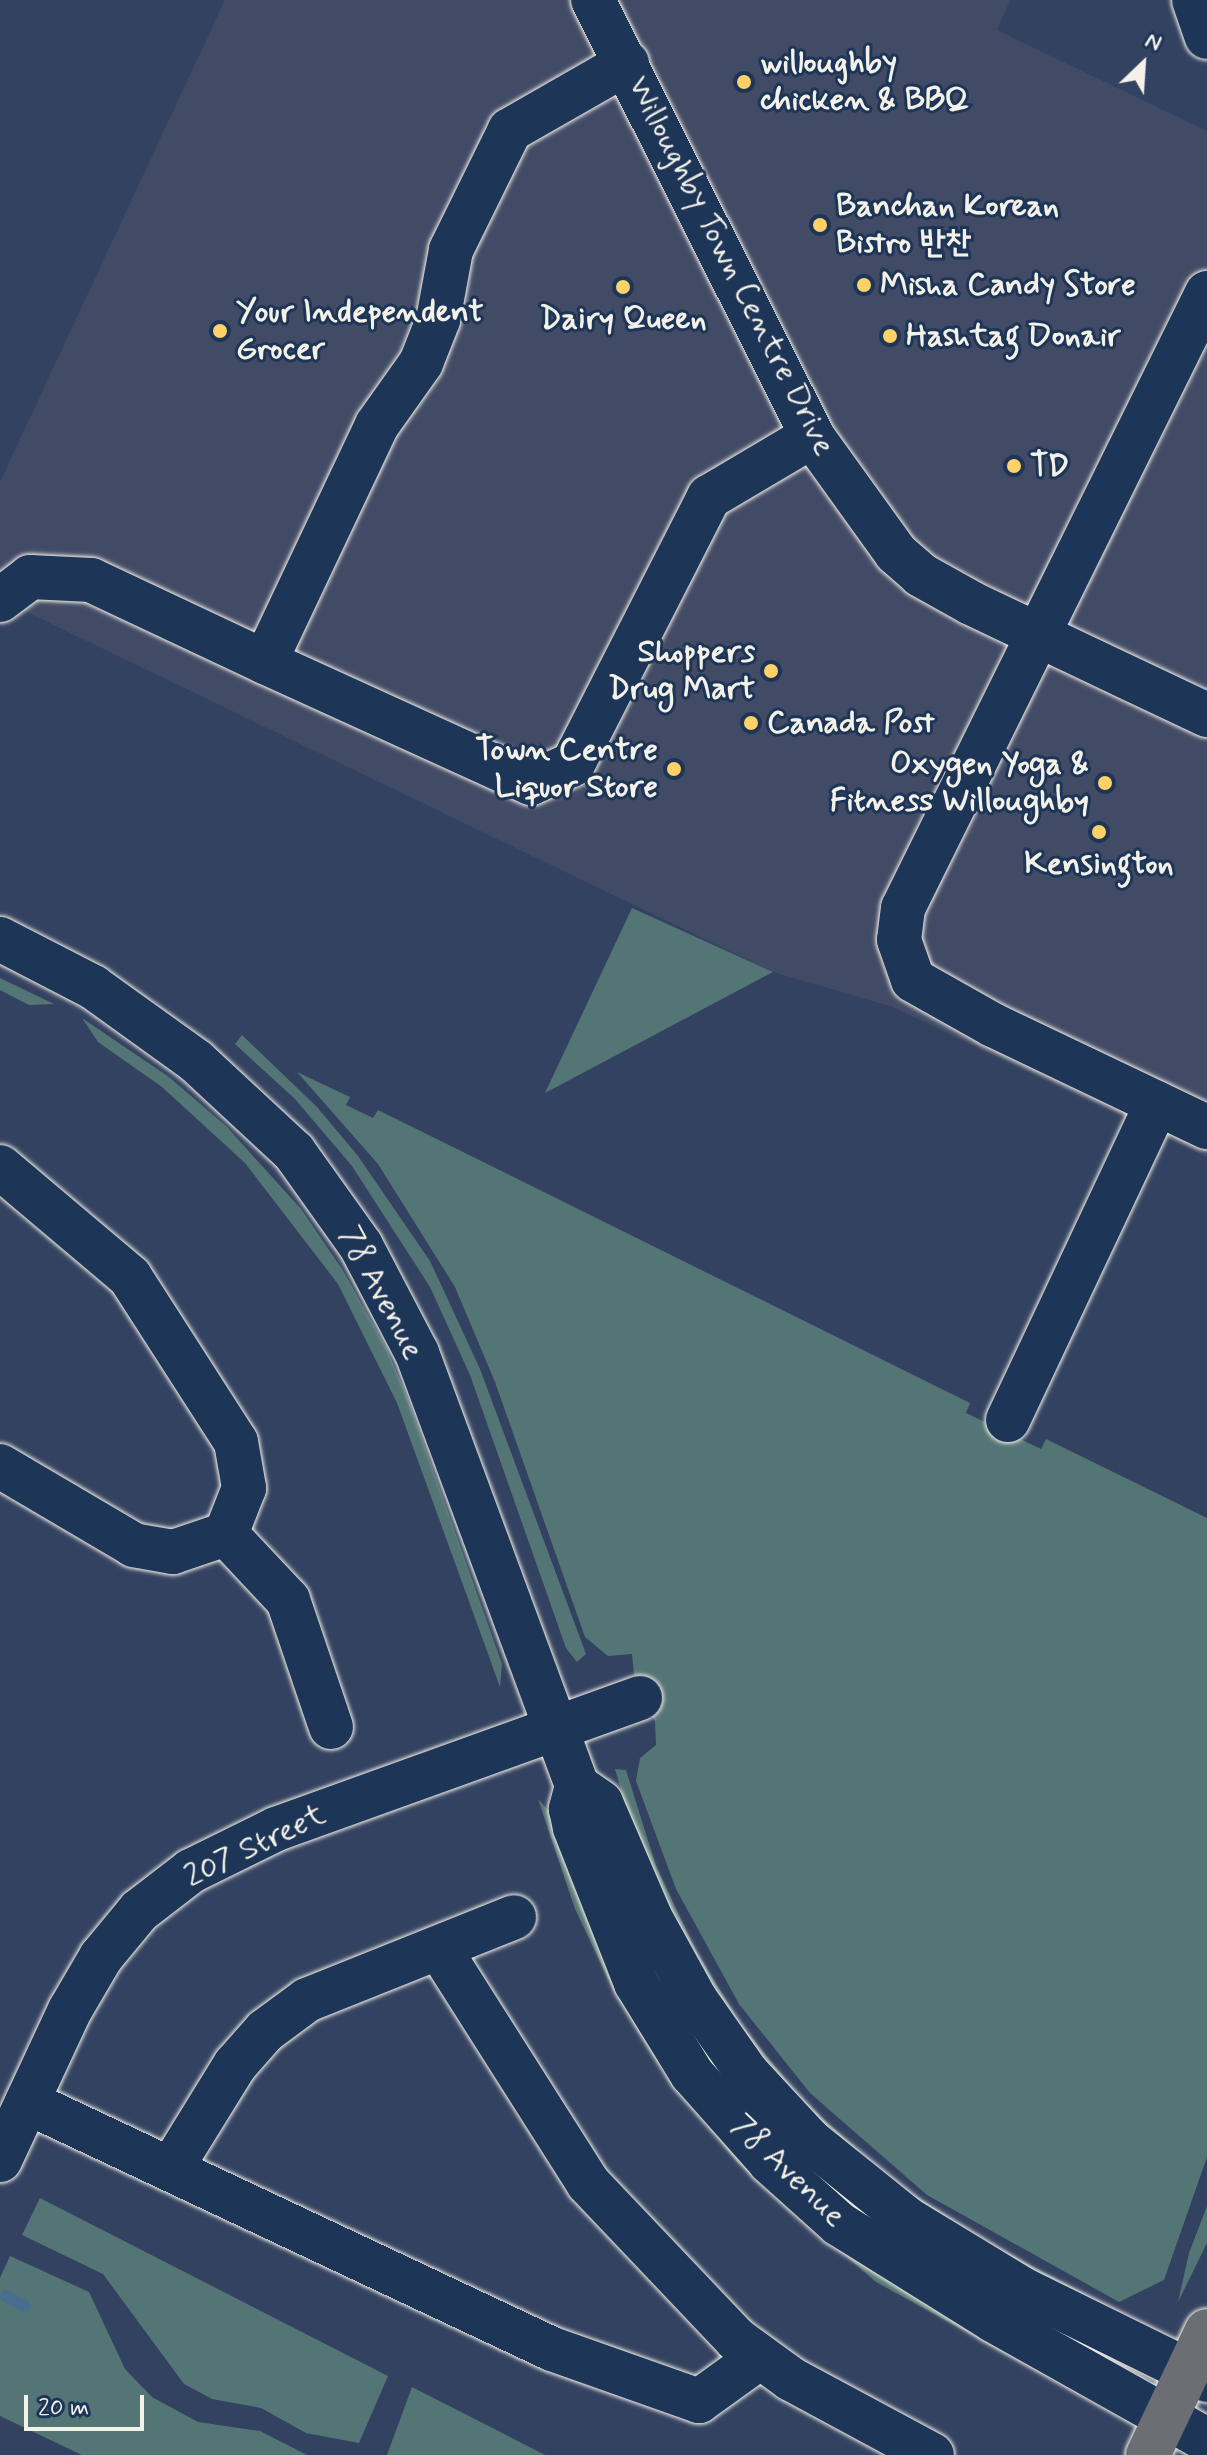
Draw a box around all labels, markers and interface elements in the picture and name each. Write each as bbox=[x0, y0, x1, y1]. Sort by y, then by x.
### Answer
north arrow bbox=[1103, 24, 1183, 104]
text: N bbox=[1141, 26, 1166, 58]
place label: willoughby chicken & BBQ bbox=[760, 45, 970, 120]
street label: Willoughby Town Centre Drive bbox=[620, 73, 842, 459]
marker: willoughby chicken & BBQ bbox=[735, 73, 753, 91]
place label: Banchan Korean Bistro 반찬 bbox=[836, 188, 1071, 263]
marker: Banchan Korean Bistro 반찬 bbox=[811, 216, 829, 234]
place label: Misha Candy Store bbox=[880, 266, 1137, 304]
marker: Misha Candy Store bbox=[855, 276, 873, 294]
marker: Dairy Queen bbox=[614, 278, 632, 296]
place label: Your Independent Grocer bbox=[236, 294, 485, 369]
place label: Dairy Queen bbox=[539, 300, 707, 338]
place label: Hashtag Donair bbox=[906, 317, 1120, 355]
marker: Your Independent Grocer bbox=[211, 322, 229, 340]
marker: Hashtag Donair bbox=[881, 327, 899, 345]
place label: TD bbox=[1030, 447, 1069, 485]
marker: TD bbox=[1005, 457, 1023, 475]
place label: Shoppers Drug Mart bbox=[607, 634, 755, 709]
marker: Shoppers Drug Mart bbox=[762, 662, 780, 680]
place label: Canada Post bbox=[767, 704, 934, 742]
marker: Canada Post bbox=[742, 714, 760, 732]
place label: Town Centre Liquor Store bbox=[475, 732, 658, 807]
place label: Oxygen Yoga & Fitness Willoughby bbox=[832, 746, 1089, 821]
marker: Town Centre Liquor Store bbox=[665, 760, 683, 778]
marker: Oxygen Yoga & Fitness Willoughby bbox=[1096, 774, 1114, 792]
marker: Kensington bbox=[1090, 823, 1108, 841]
place label: Kensington bbox=[1024, 845, 1174, 883]
street label: 78 Avenue bbox=[330, 1220, 432, 1366]
street label: 207 Street bbox=[178, 1795, 332, 1897]
street label: 78 Avenue bbox=[722, 2107, 854, 2235]
scale bar bbox=[28, 2379, 148, 2429]
text: 20 m bbox=[38, 2393, 89, 2424]

